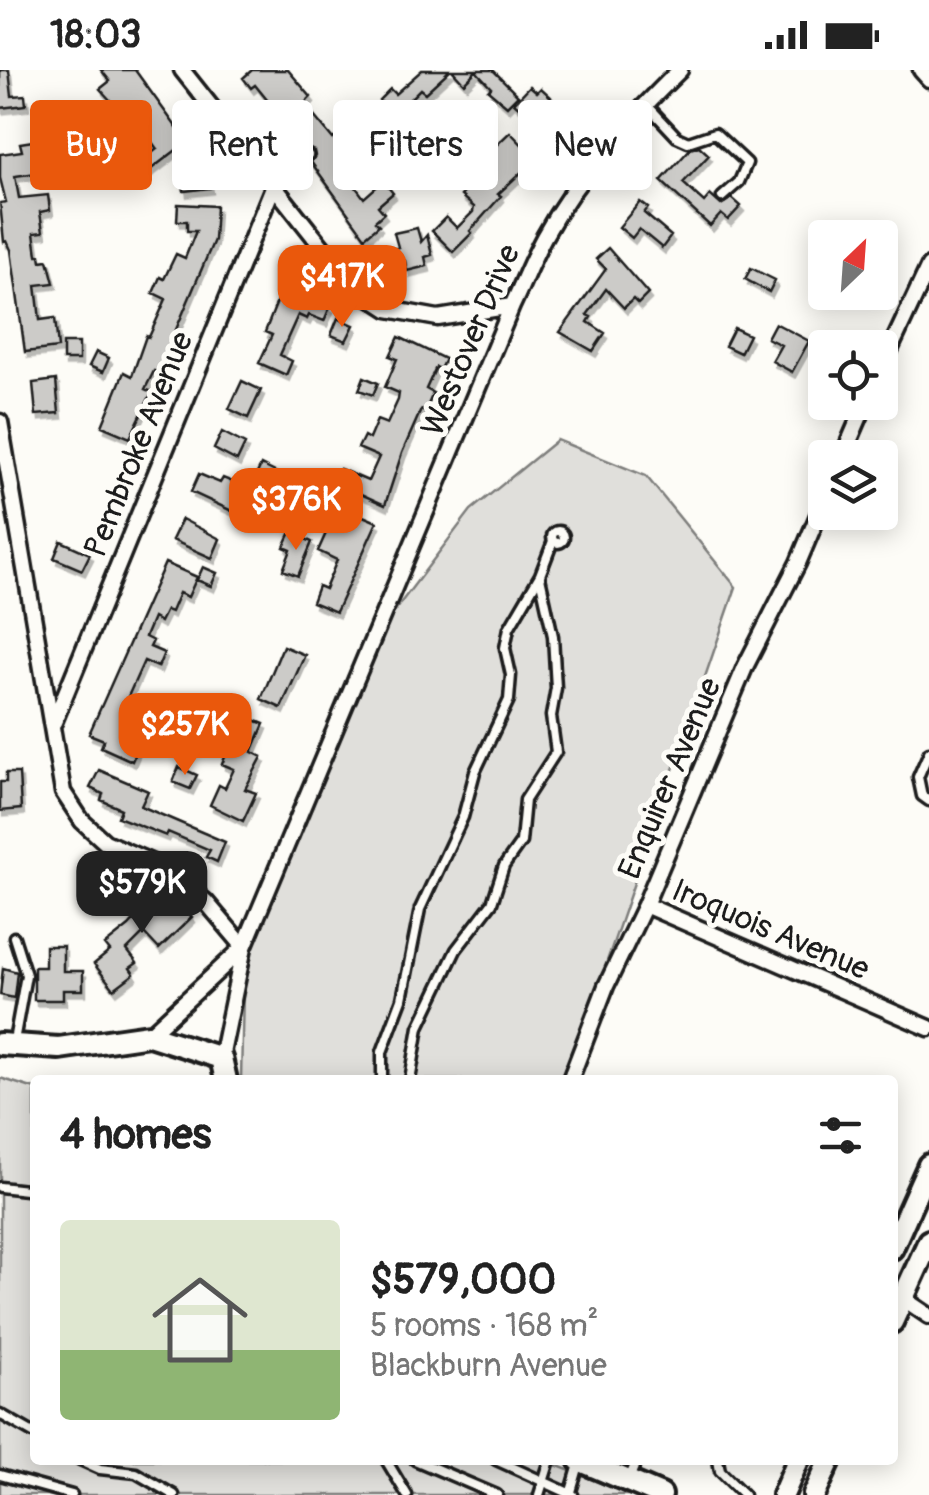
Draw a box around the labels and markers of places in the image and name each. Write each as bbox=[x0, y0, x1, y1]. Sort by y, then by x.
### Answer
pin: $417K bbox=[272, 245, 412, 330]
pin: $376K bbox=[226, 468, 366, 553]
pin: $257K bbox=[115, 693, 255, 778]
pin: $579K bbox=[72, 851, 212, 936]

